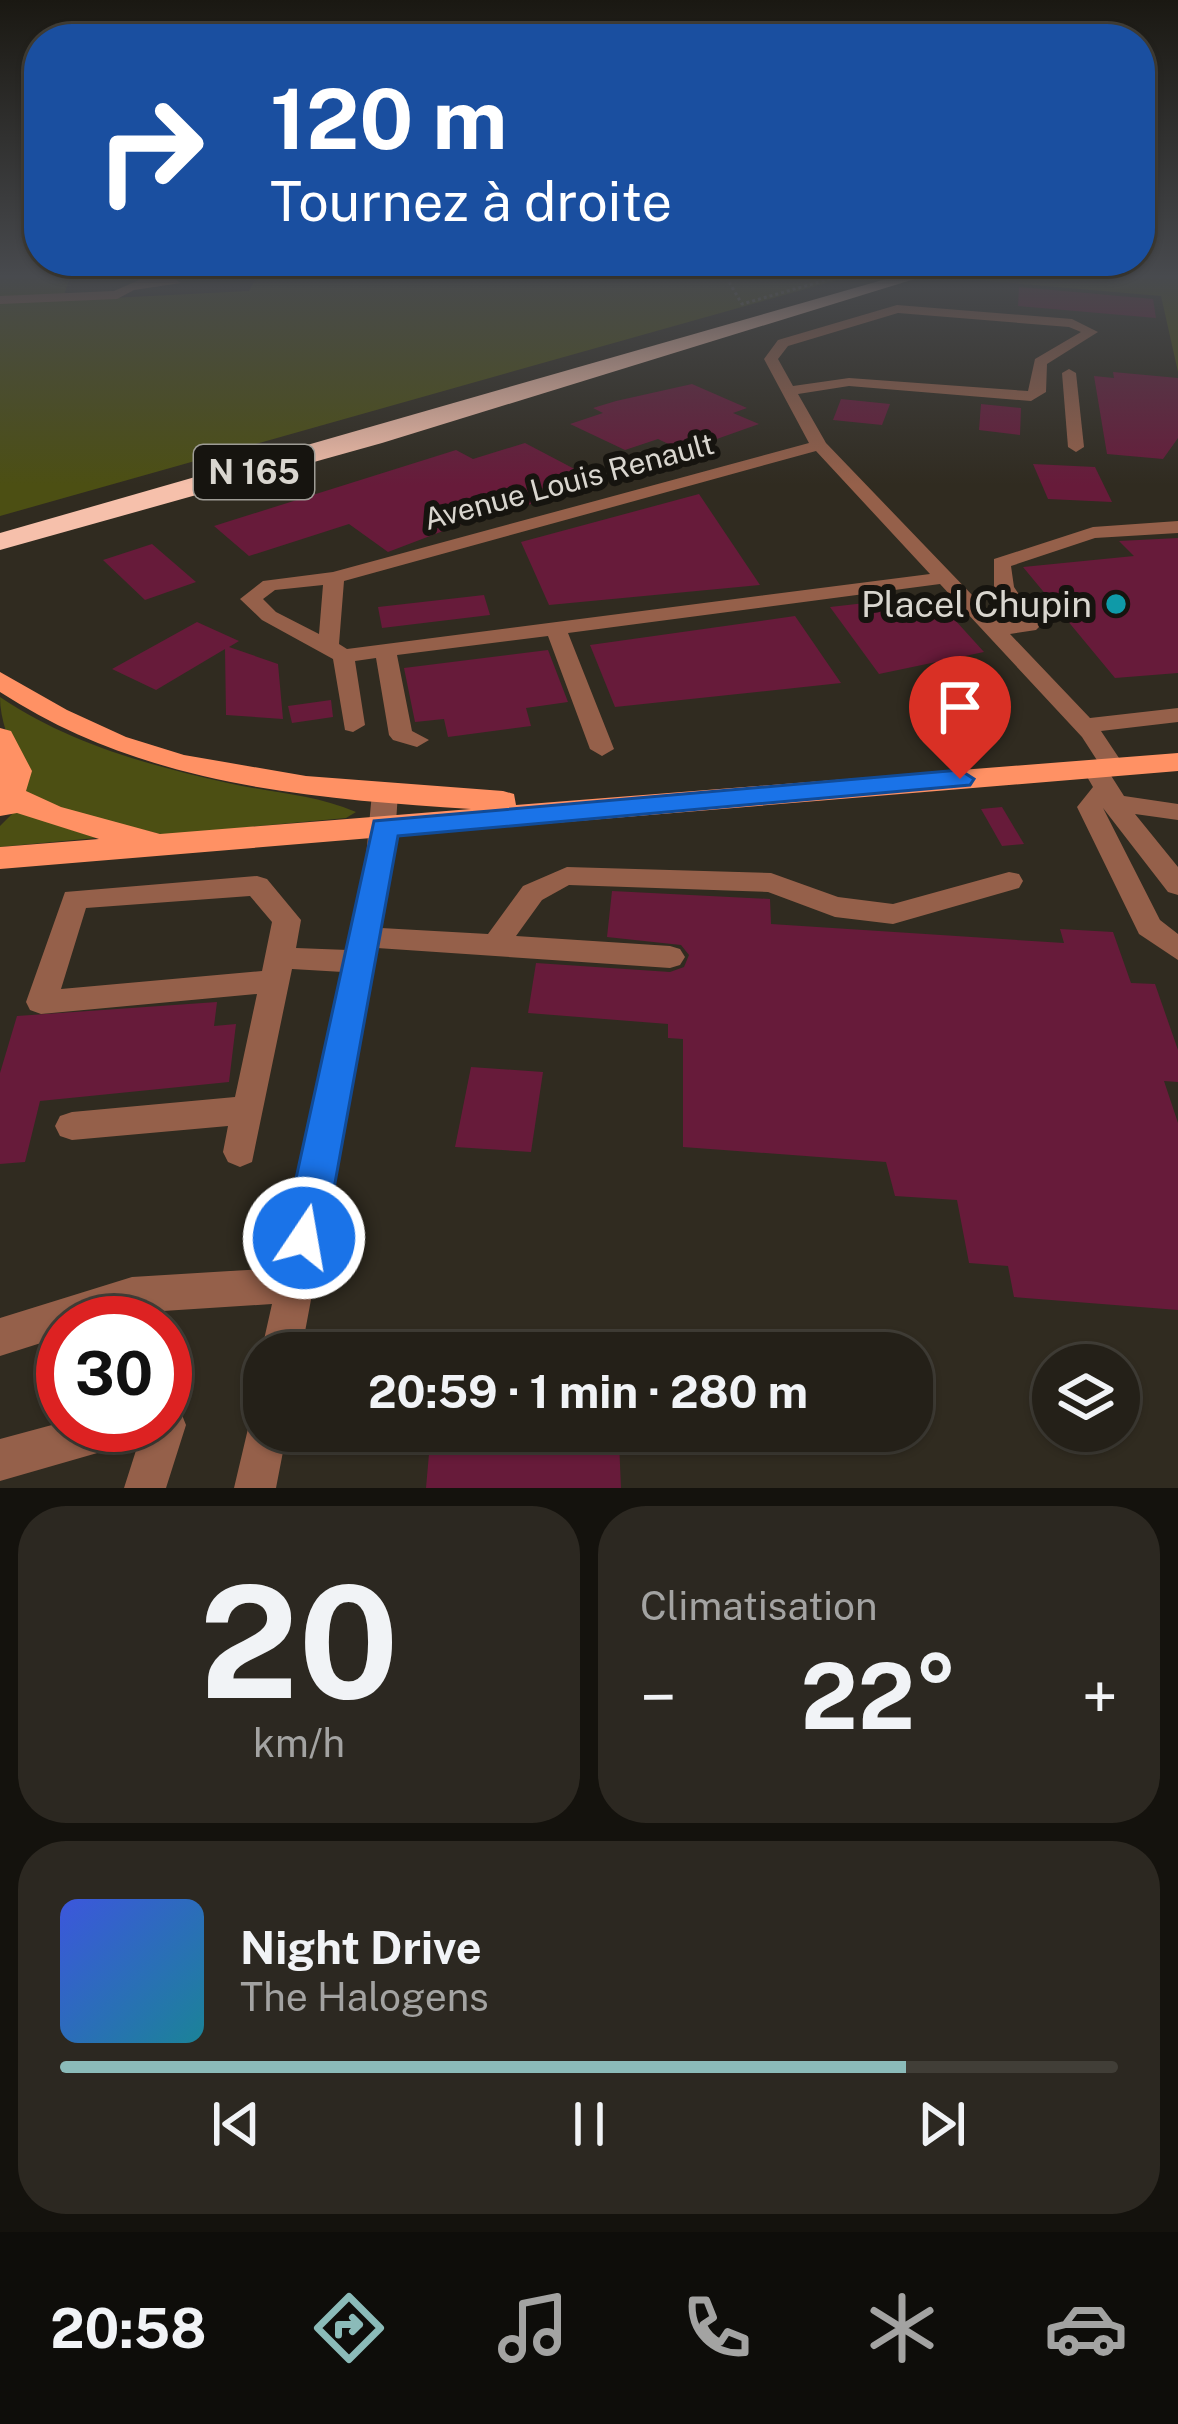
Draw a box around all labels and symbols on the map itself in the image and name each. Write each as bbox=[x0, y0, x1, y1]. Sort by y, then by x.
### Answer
street label: Avenue Louis Renault bbox=[420, 425, 718, 537]
road number: N 165 bbox=[194, 445, 314, 499]
place label: Placel Chupin bbox=[861, 583, 1092, 625]
marker: Placel Chupin bbox=[1103, 591, 1129, 617]
pin bbox=[909, 656, 1011, 779]
position arrow bbox=[241, 1175, 367, 1301]
speed limit sign: 30 bbox=[36, 1296, 192, 1452]

